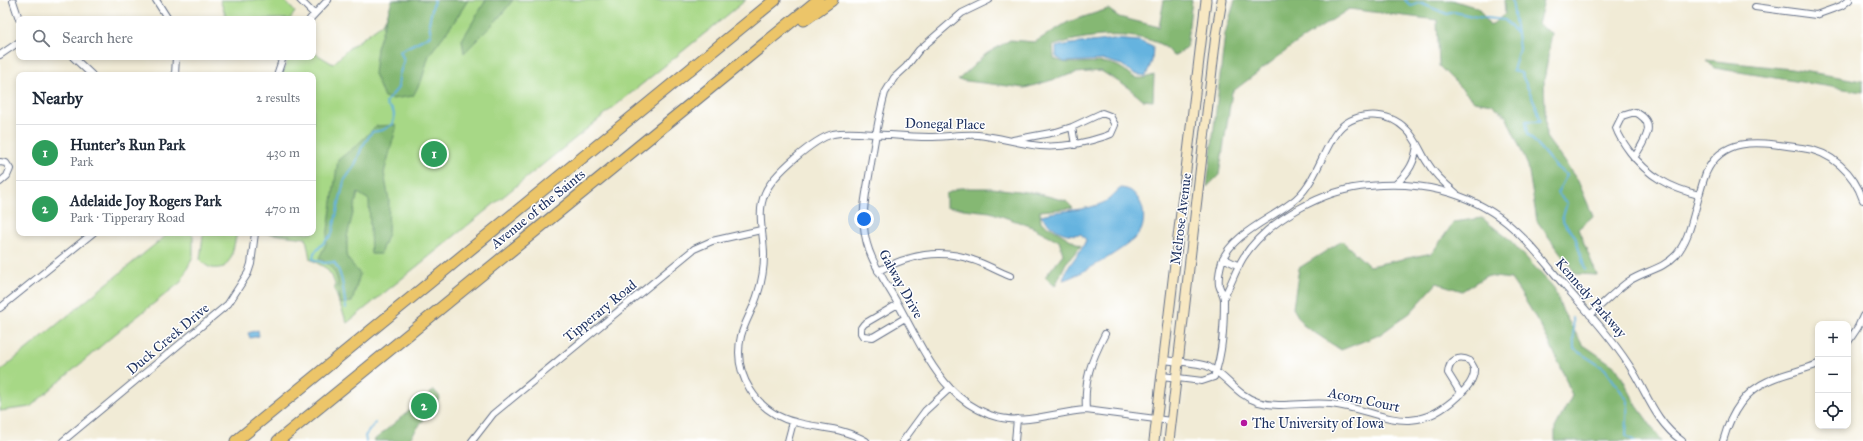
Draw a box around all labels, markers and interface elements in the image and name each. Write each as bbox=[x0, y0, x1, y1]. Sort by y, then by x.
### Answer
search box bbox=[16, 16, 316, 60]
icon: search bbox=[30, 27, 52, 49]
text: Search here bbox=[62, 29, 133, 47]
text: Nearby bbox=[32, 88, 83, 109]
text: 2 results bbox=[256, 90, 300, 106]
street label: Donegal Place bbox=[905, 115, 985, 133]
text: Hunter's Run Park bbox=[70, 136, 185, 154]
pin: 1 bbox=[421, 139, 447, 169]
text: 1 bbox=[42, 145, 48, 161]
text: 430 m bbox=[266, 145, 300, 161]
text: Park bbox=[70, 154, 94, 170]
street label: Avenue of the Saints bbox=[486, 166, 589, 253]
street label: Melrose Avenue bbox=[1167, 172, 1195, 266]
text: Adelaide Joy Rogers Park bbox=[70, 192, 222, 210]
text: 2 bbox=[42, 201, 48, 217]
text: 470 m bbox=[265, 201, 300, 217]
your location bbox=[854, 209, 874, 229]
text: Park · Tipperary Road bbox=[70, 210, 185, 226]
street label: Galway Drive bbox=[875, 246, 927, 322]
street label: Kennedy Parkway bbox=[1552, 255, 1630, 342]
street label: Tipperary Road bbox=[560, 276, 640, 346]
street label: Duck Creek Drive bbox=[123, 300, 213, 378]
map controls bbox=[1815, 321, 1851, 429]
button: + bbox=[1815, 321, 1851, 357]
button: − bbox=[1815, 357, 1851, 393]
street label: Acorn Court bbox=[1326, 384, 1401, 416]
pin: 2 bbox=[411, 391, 437, 421]
button: locate bbox=[1815, 393, 1851, 429]
place label: The University of Iowa bbox=[1252, 415, 1384, 432]
marker: The University of Iowa bbox=[1239, 418, 1249, 428]

